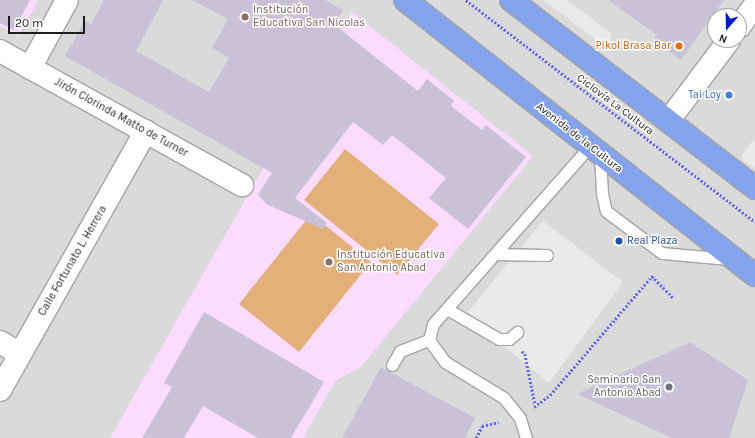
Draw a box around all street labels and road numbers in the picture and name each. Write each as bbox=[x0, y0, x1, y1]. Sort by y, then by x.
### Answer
street label: Ciclovía La Cultura bbox=[574, 72, 656, 138]
street label: Jirón Clorinda Matto de Turner bbox=[52, 76, 190, 160]
street label: Avenida de la Cultura bbox=[533, 100, 625, 176]
street label: Calle Fortunato L. Herrera bbox=[36, 203, 110, 319]

